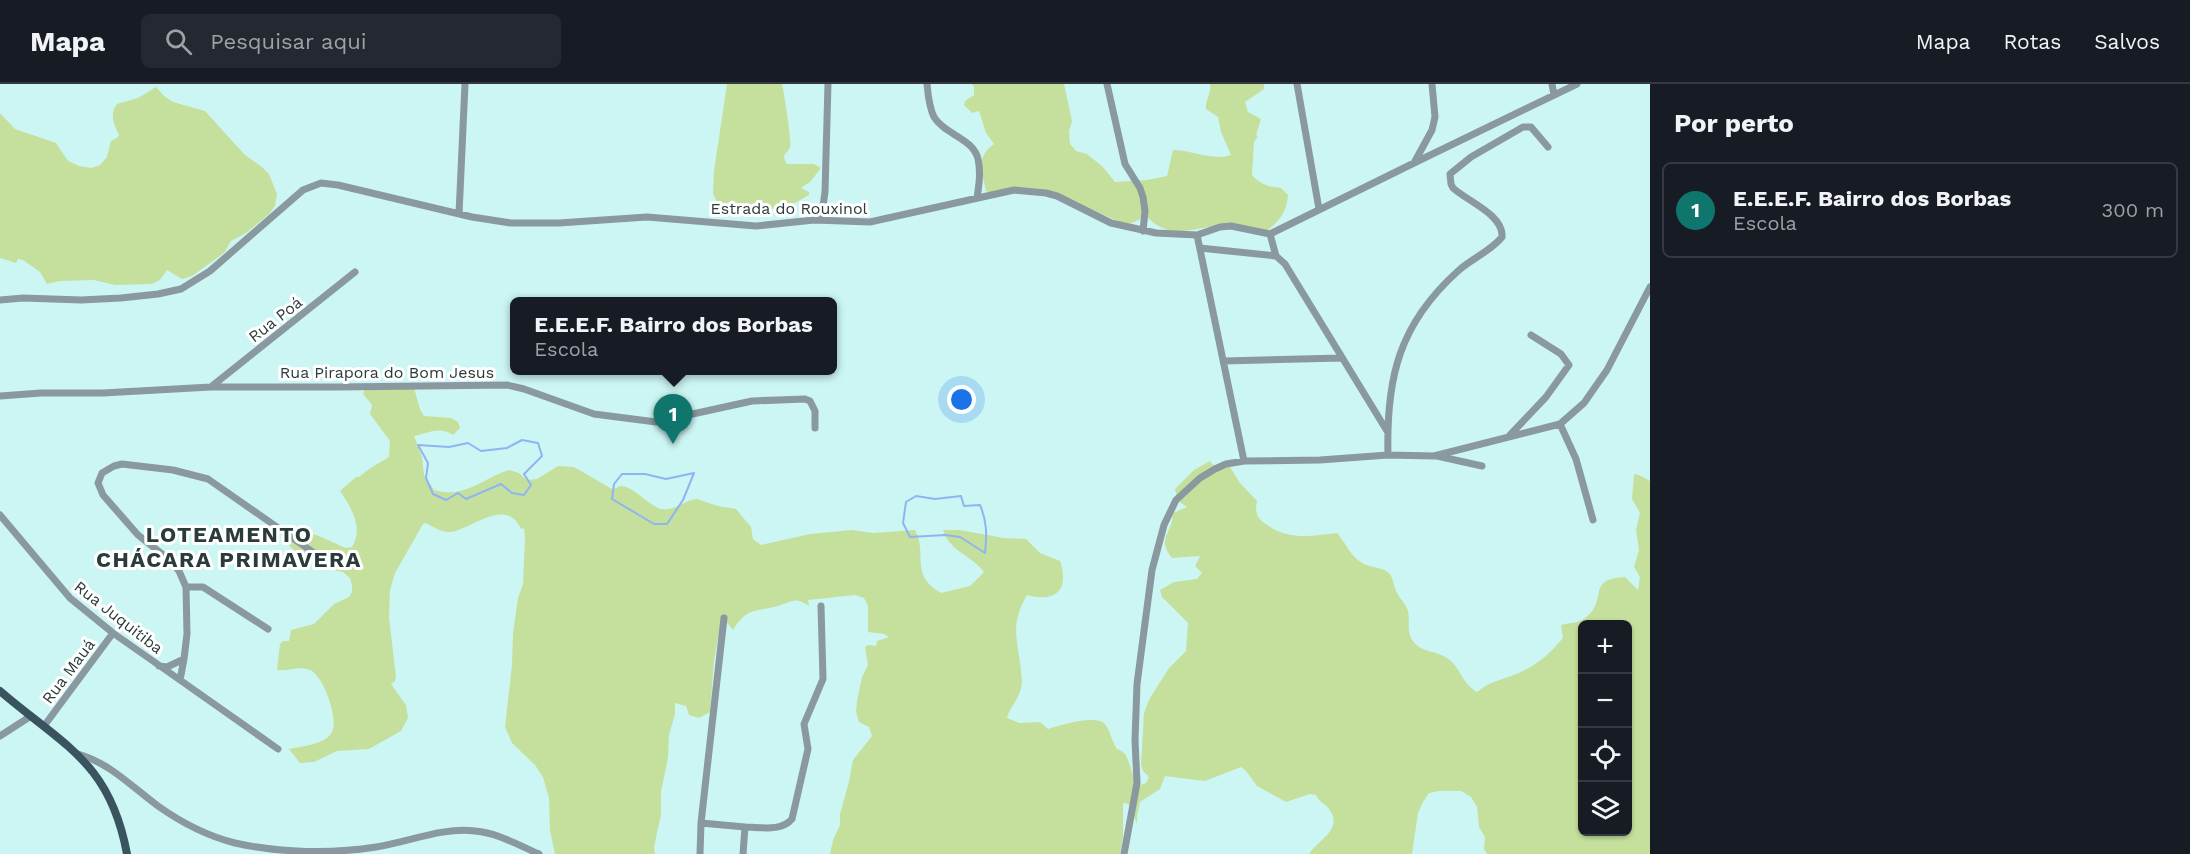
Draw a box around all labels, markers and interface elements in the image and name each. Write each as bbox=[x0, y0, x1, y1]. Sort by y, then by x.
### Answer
search box bbox=[141, 14, 561, 68]
text: Mapa bbox=[30, 25, 105, 58]
icon: search bbox=[162, 25, 195, 58]
text: Pesquisar aqui bbox=[210, 29, 367, 54]
text: Mapa bbox=[1916, 29, 1970, 54]
text: Rotas bbox=[2003, 29, 2061, 54]
text: Salvos bbox=[2094, 29, 2160, 54]
text: Por perto bbox=[1674, 108, 1794, 138]
text: E.E.E.F. Bairro dos Borbas bbox=[1733, 186, 2011, 211]
text: 1 bbox=[1691, 198, 1700, 222]
text: 300 m bbox=[2102, 198, 2164, 222]
street label: Estrada do Rouxinol bbox=[711, 199, 868, 218]
text: Escola bbox=[1733, 211, 1797, 235]
street label: Rua Poá bbox=[245, 293, 306, 346]
popup bbox=[510, 297, 837, 375]
text: E.E.E.F. Bairro dos Borbas bbox=[534, 312, 813, 337]
text: Escola bbox=[534, 337, 598, 361]
street label: Rua Pirapora do Bom Jesus bbox=[280, 363, 494, 382]
your location bbox=[947, 385, 976, 414]
pin: 1 bbox=[654, 394, 692, 444]
district label: LOTEAMENTO CHÁCARA PRIMAVERA bbox=[96, 522, 362, 572]
street label: Rua Juquitiba bbox=[71, 577, 167, 658]
map controls bbox=[1578, 620, 1632, 836]
button: + bbox=[1578, 620, 1632, 674]
street label: Rua Mauá bbox=[38, 635, 99, 707]
button: − bbox=[1578, 674, 1632, 728]
button: locate bbox=[1578, 728, 1632, 782]
button: layers bbox=[1578, 782, 1632, 836]

